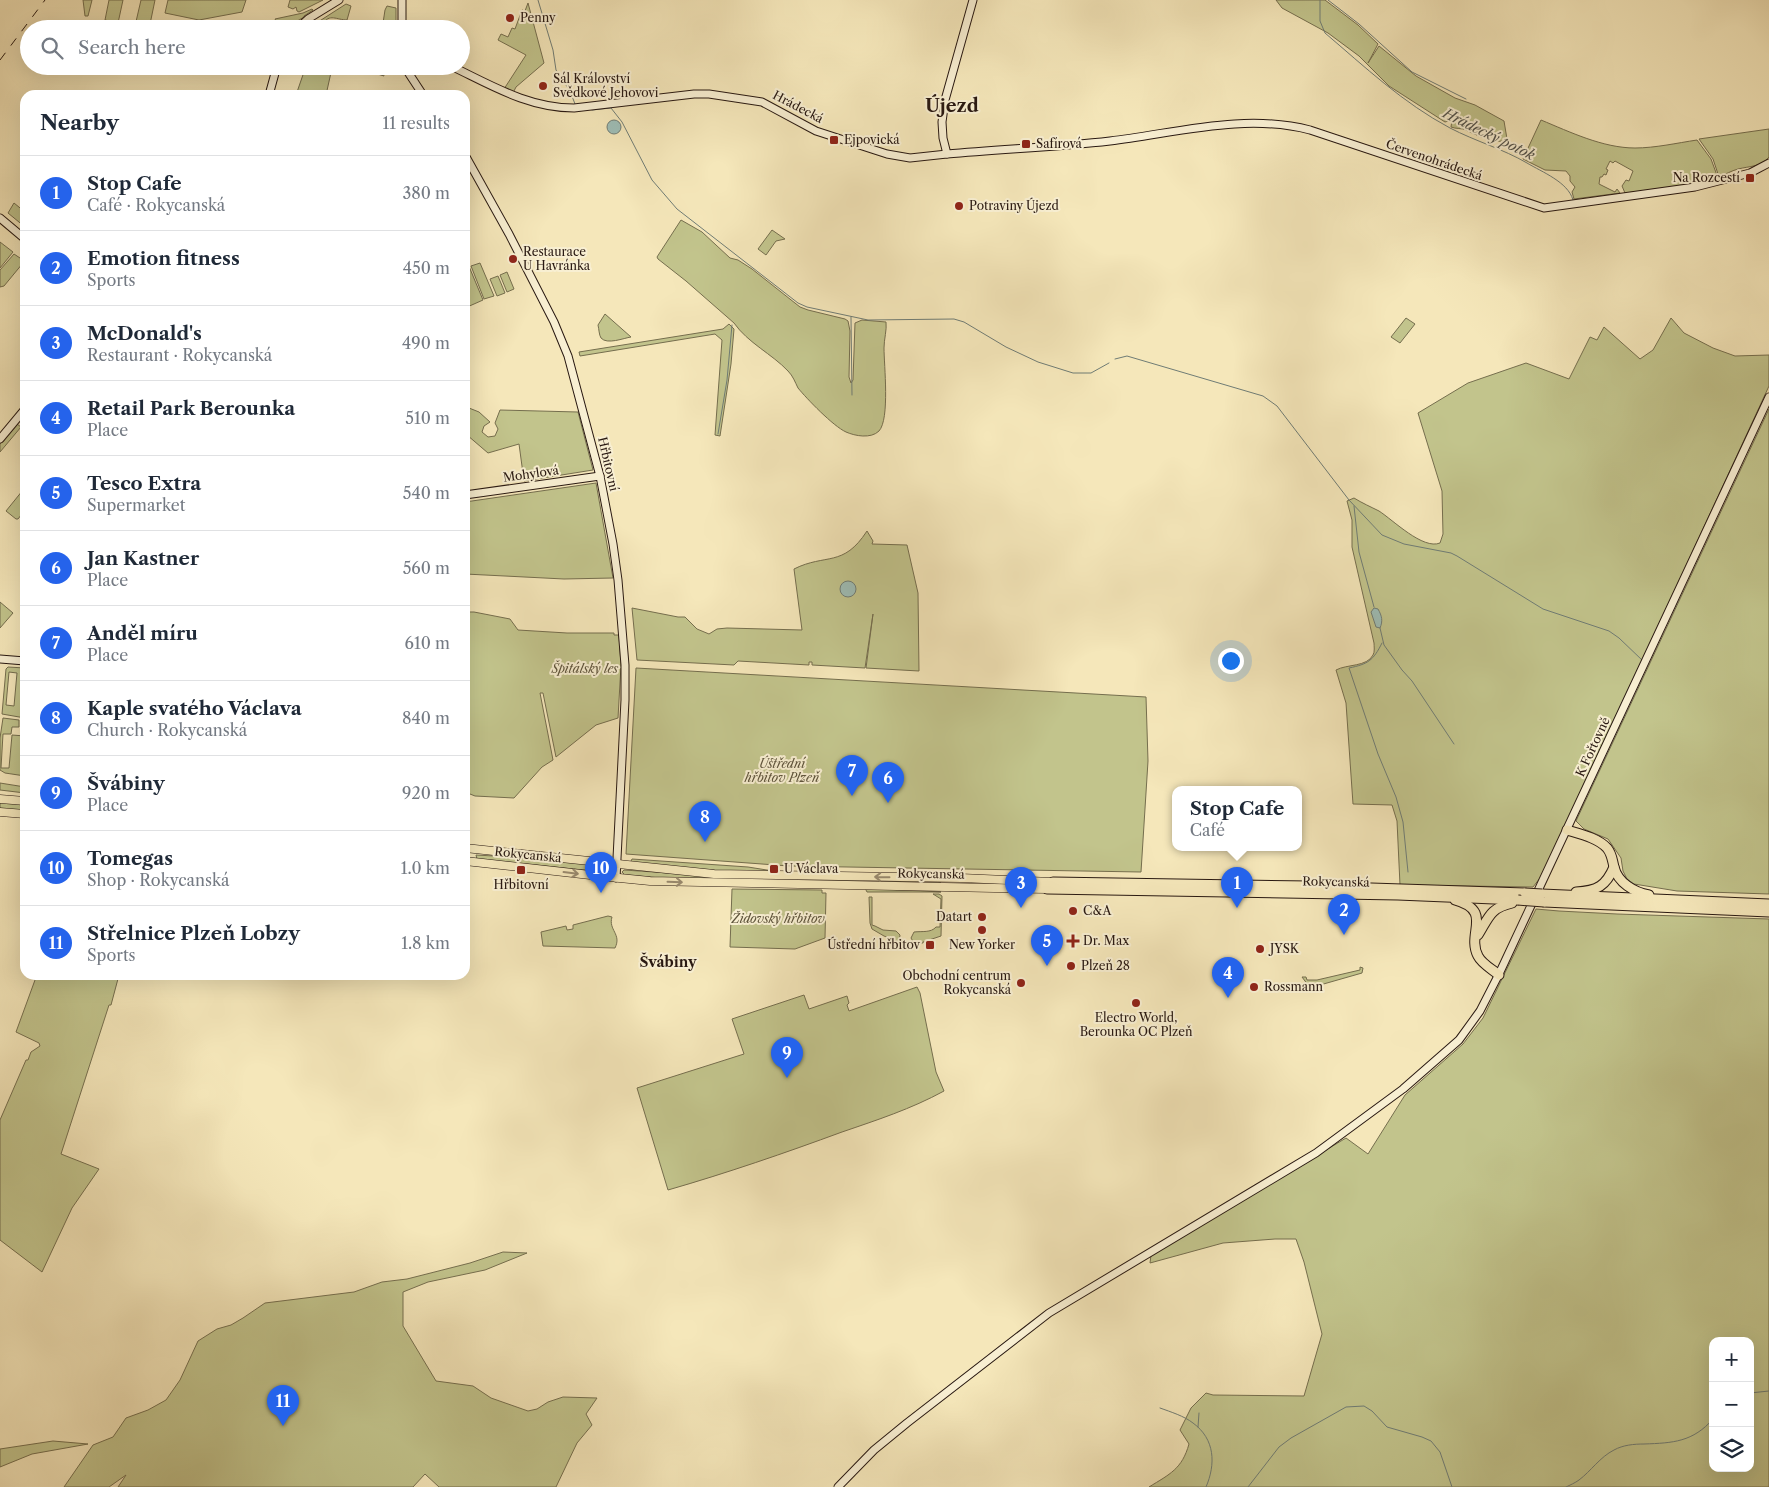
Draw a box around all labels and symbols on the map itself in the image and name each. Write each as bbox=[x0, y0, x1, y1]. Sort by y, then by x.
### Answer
place label: Penny bbox=[520, 10, 556, 25]
marker: Penny bbox=[504, 12, 516, 24]
place label: Sál Království Svědkové Jehovovi bbox=[553, 71, 659, 100]
marker: Sál Království Svědkové Jehovovi bbox=[537, 80, 549, 92]
street label: Hrádecká bbox=[770, 87, 827, 126]
district label: Újezd bbox=[925, 94, 979, 117]
water label: Hrádecký potok bbox=[1439, 104, 1539, 164]
place label: Ejpovická bbox=[844, 132, 900, 147]
marker: Ejpovická bbox=[828, 134, 840, 146]
street label: Červenohrádecká bbox=[1384, 135, 1485, 183]
place label: Safírová bbox=[1036, 136, 1083, 151]
marker: Safírová bbox=[1020, 138, 1032, 150]
place label: Na Rozcestí bbox=[1673, 170, 1740, 185]
marker: Na Rozcestí bbox=[1744, 172, 1756, 184]
place label: Potraviny Újezd bbox=[969, 197, 1060, 213]
marker: Potraviny Újezd bbox=[953, 200, 965, 212]
place label: Restaurace U Havránka bbox=[523, 244, 591, 273]
marker: Restaurace U Havránka bbox=[507, 253, 519, 265]
street label: Hřbitovní bbox=[595, 435, 622, 493]
street label: Mohylová bbox=[502, 462, 560, 485]
your location bbox=[1218, 648, 1244, 674]
park label: Špitálský les bbox=[551, 660, 619, 676]
street label: K Fořtovně bbox=[1572, 714, 1613, 779]
park label: Ústřední hřbitov Plzeň bbox=[744, 755, 821, 785]
pin: 7 bbox=[836, 755, 868, 796]
pin: 6 bbox=[872, 762, 904, 803]
pin: 8 bbox=[689, 801, 721, 842]
street label: Rokycanská bbox=[494, 844, 563, 866]
pin: 10 bbox=[585, 852, 617, 893]
place label: U Václava bbox=[784, 861, 839, 876]
marker: U Václava bbox=[768, 863, 780, 875]
marker: Hřbitovní bbox=[515, 864, 527, 876]
street label: Rokycanská bbox=[897, 865, 966, 882]
pin: 3 bbox=[1005, 867, 1037, 908]
pin: 1 bbox=[1221, 867, 1253, 908]
one-way arrow bbox=[563, 868, 579, 878]
one-way arrow bbox=[874, 872, 890, 882]
street label: Rokycanská bbox=[1302, 873, 1371, 890]
place label: Hřbitovní bbox=[493, 877, 549, 892]
one-way arrow bbox=[667, 877, 683, 886]
pin: 2 bbox=[1328, 894, 1360, 935]
place label: C&A bbox=[1083, 903, 1113, 918]
marker: C&A bbox=[1067, 905, 1079, 917]
place label: Datart bbox=[936, 909, 973, 924]
park label: Židovský hřbitov bbox=[730, 910, 826, 926]
marker: Datart bbox=[976, 911, 988, 923]
marker: New Yorker bbox=[976, 924, 988, 936]
pin: 5 bbox=[1031, 925, 1063, 966]
place label: Dr. Max bbox=[1083, 933, 1129, 948]
marker: Dr. Max bbox=[1067, 935, 1079, 947]
place label: Ústřední hřbitov bbox=[827, 936, 921, 952]
place label: New Yorker bbox=[949, 937, 1015, 952]
marker: Ústřední hřbitov bbox=[924, 939, 936, 951]
place label: JYSK bbox=[1268, 941, 1300, 956]
marker: JYSK bbox=[1254, 943, 1266, 955]
district label: Švábiny bbox=[639, 952, 697, 971]
pin: 4 bbox=[1212, 957, 1244, 998]
place label: Plzeň 28 bbox=[1081, 958, 1130, 973]
marker: Plzeň 28 bbox=[1065, 960, 1077, 972]
place label: Obchodní centrum Rokycanská bbox=[903, 968, 1012, 997]
marker: Obchodní centrum Rokycanská bbox=[1015, 977, 1027, 989]
place label: Rossmann bbox=[1264, 979, 1324, 994]
marker: Rossmann bbox=[1248, 981, 1260, 993]
marker: Electro World, Berounka OC Plzeň bbox=[1130, 997, 1142, 1009]
place label: Electro World, Berounka OC Plzeň bbox=[1080, 1010, 1193, 1039]
pin: 9 bbox=[771, 1037, 803, 1078]
pin: 11 bbox=[267, 1385, 299, 1426]

